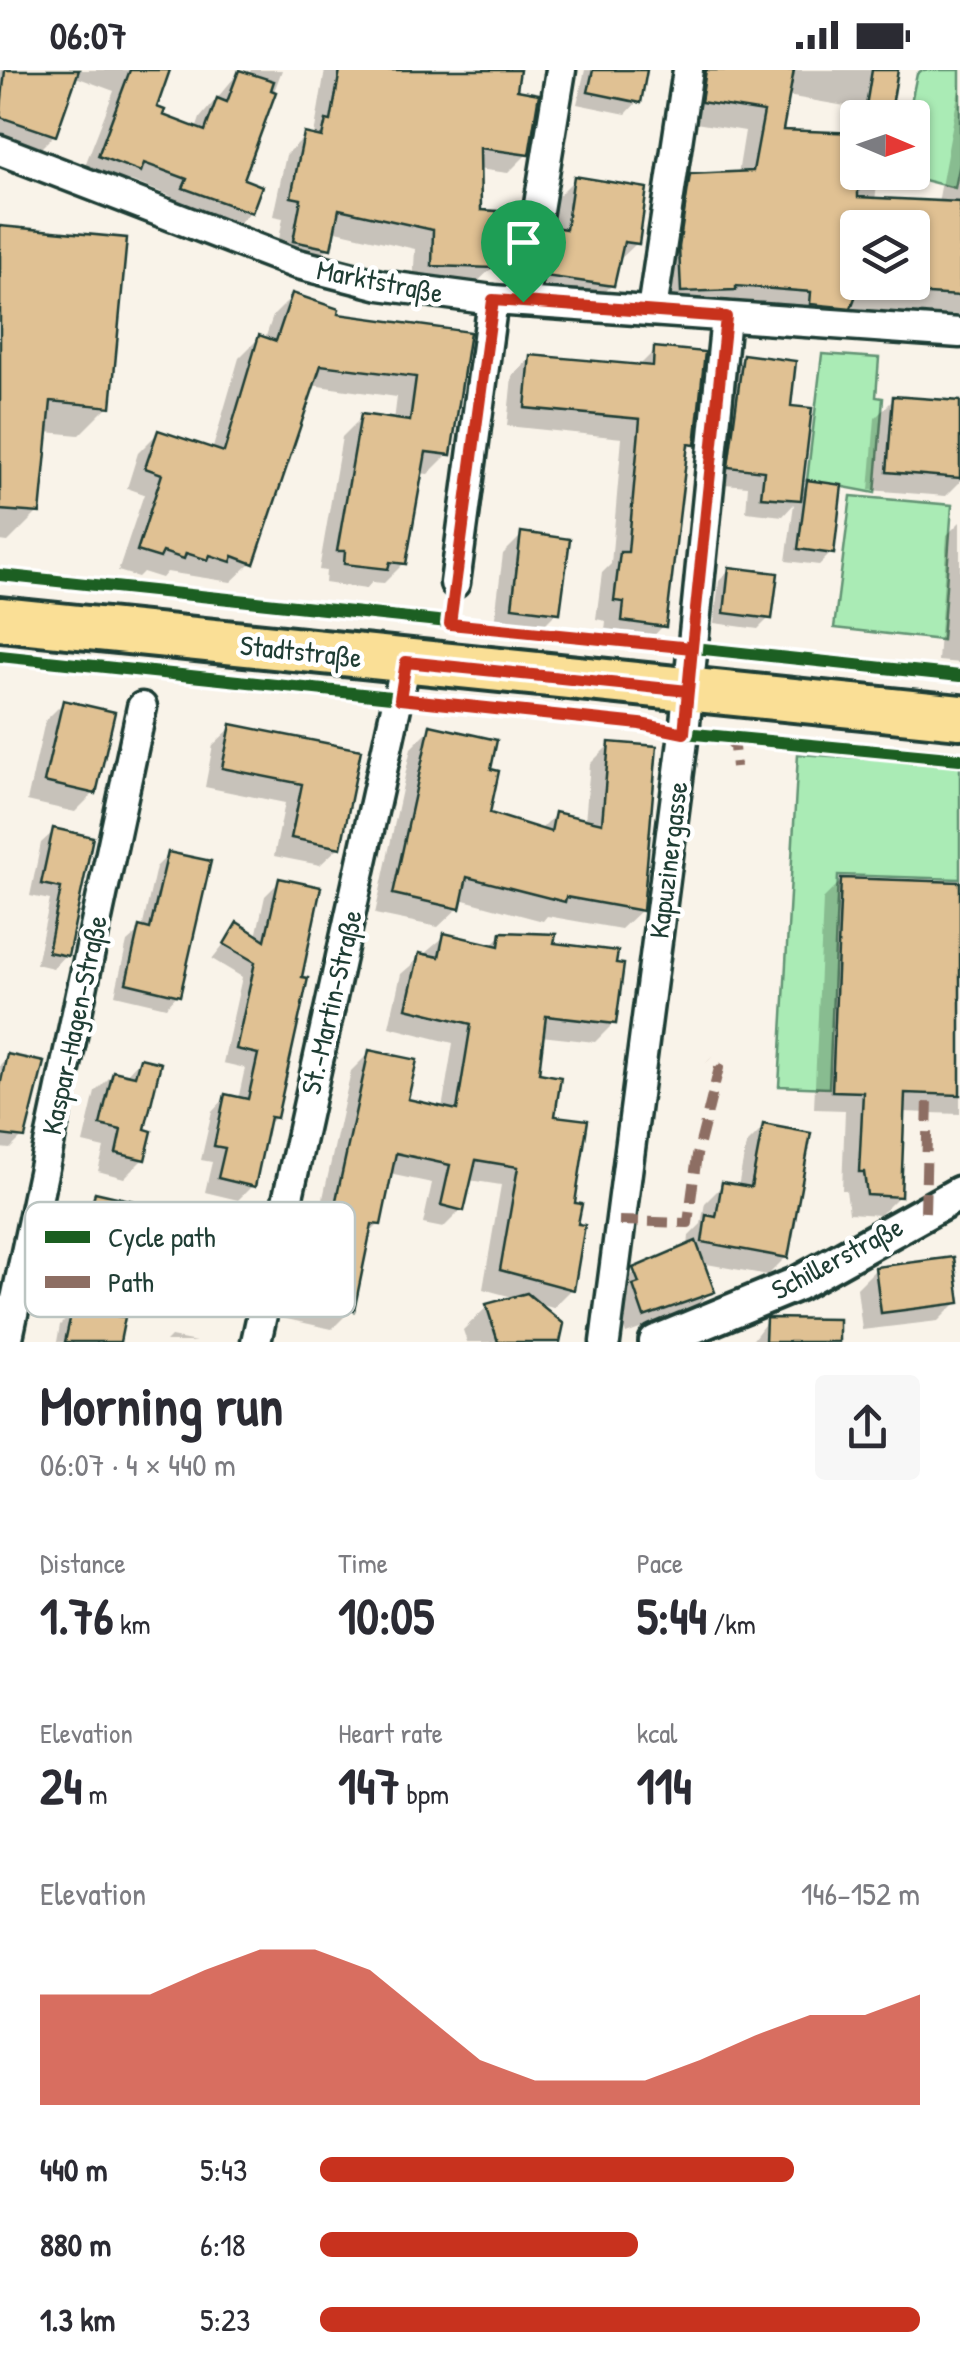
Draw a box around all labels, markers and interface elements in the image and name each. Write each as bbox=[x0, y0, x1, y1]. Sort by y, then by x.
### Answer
text: 06:07 bbox=[50, 9, 127, 61]
north arrow bbox=[840, 100, 930, 190]
map controls bbox=[840, 100, 930, 300]
pin bbox=[481, 200, 566, 303]
button: layers bbox=[840, 210, 930, 300]
icon: arrive bbox=[496, 215, 551, 270]
street label: Marktstraße bbox=[314, 250, 446, 312]
street label: Stadtstraße bbox=[238, 626, 364, 676]
street label: Kapuzinergasse bbox=[640, 779, 696, 941]
street label: St.-Martin-Straße bbox=[291, 906, 371, 1098]
street label: Kaspar-Hagen-Straße bbox=[32, 912, 116, 1138]
legend bbox=[25, 1202, 355, 1317]
street label: Schillerstraße bbox=[765, 1207, 909, 1309]
text: Cycle path bbox=[108, 1218, 216, 1256]
text: Path bbox=[108, 1263, 154, 1301]
text: Morning run bbox=[40, 1368, 283, 1442]
button: share bbox=[815, 1375, 920, 1480]
text: 06:07 · 4 × 440 m bbox=[40, 1443, 236, 1486]
text: Distance bbox=[40, 1544, 126, 1582]
text: Time bbox=[338, 1544, 388, 1582]
text: Pace bbox=[637, 1544, 683, 1582]
text: 1.76 bbox=[40, 1582, 114, 1650]
text: 10:05 bbox=[338, 1582, 434, 1650]
text: 5:44 bbox=[637, 1582, 707, 1650]
text: km bbox=[114, 1605, 151, 1643]
text: /km bbox=[707, 1605, 756, 1643]
text: Elevation bbox=[40, 1714, 133, 1752]
text: Heart rate bbox=[338, 1714, 443, 1752]
text: kcal bbox=[637, 1714, 678, 1752]
text: 24 bbox=[40, 1752, 82, 1820]
text: 147 bbox=[338, 1752, 400, 1820]
text: 114 bbox=[637, 1752, 692, 1820]
text: m bbox=[82, 1775, 108, 1813]
text: bpm bbox=[400, 1775, 449, 1813]
text: Elevation bbox=[40, 1872, 146, 1915]
text: 146–152 m bbox=[801, 1872, 920, 1915]
text: 440 m bbox=[40, 2148, 107, 2191]
text: 5:43 bbox=[200, 2148, 247, 2191]
text: 880 m bbox=[40, 2223, 111, 2266]
text: 6:18 bbox=[200, 2223, 246, 2266]
text: 1.3 km bbox=[40, 2298, 115, 2341]
text: 5:23 bbox=[200, 2298, 250, 2341]

